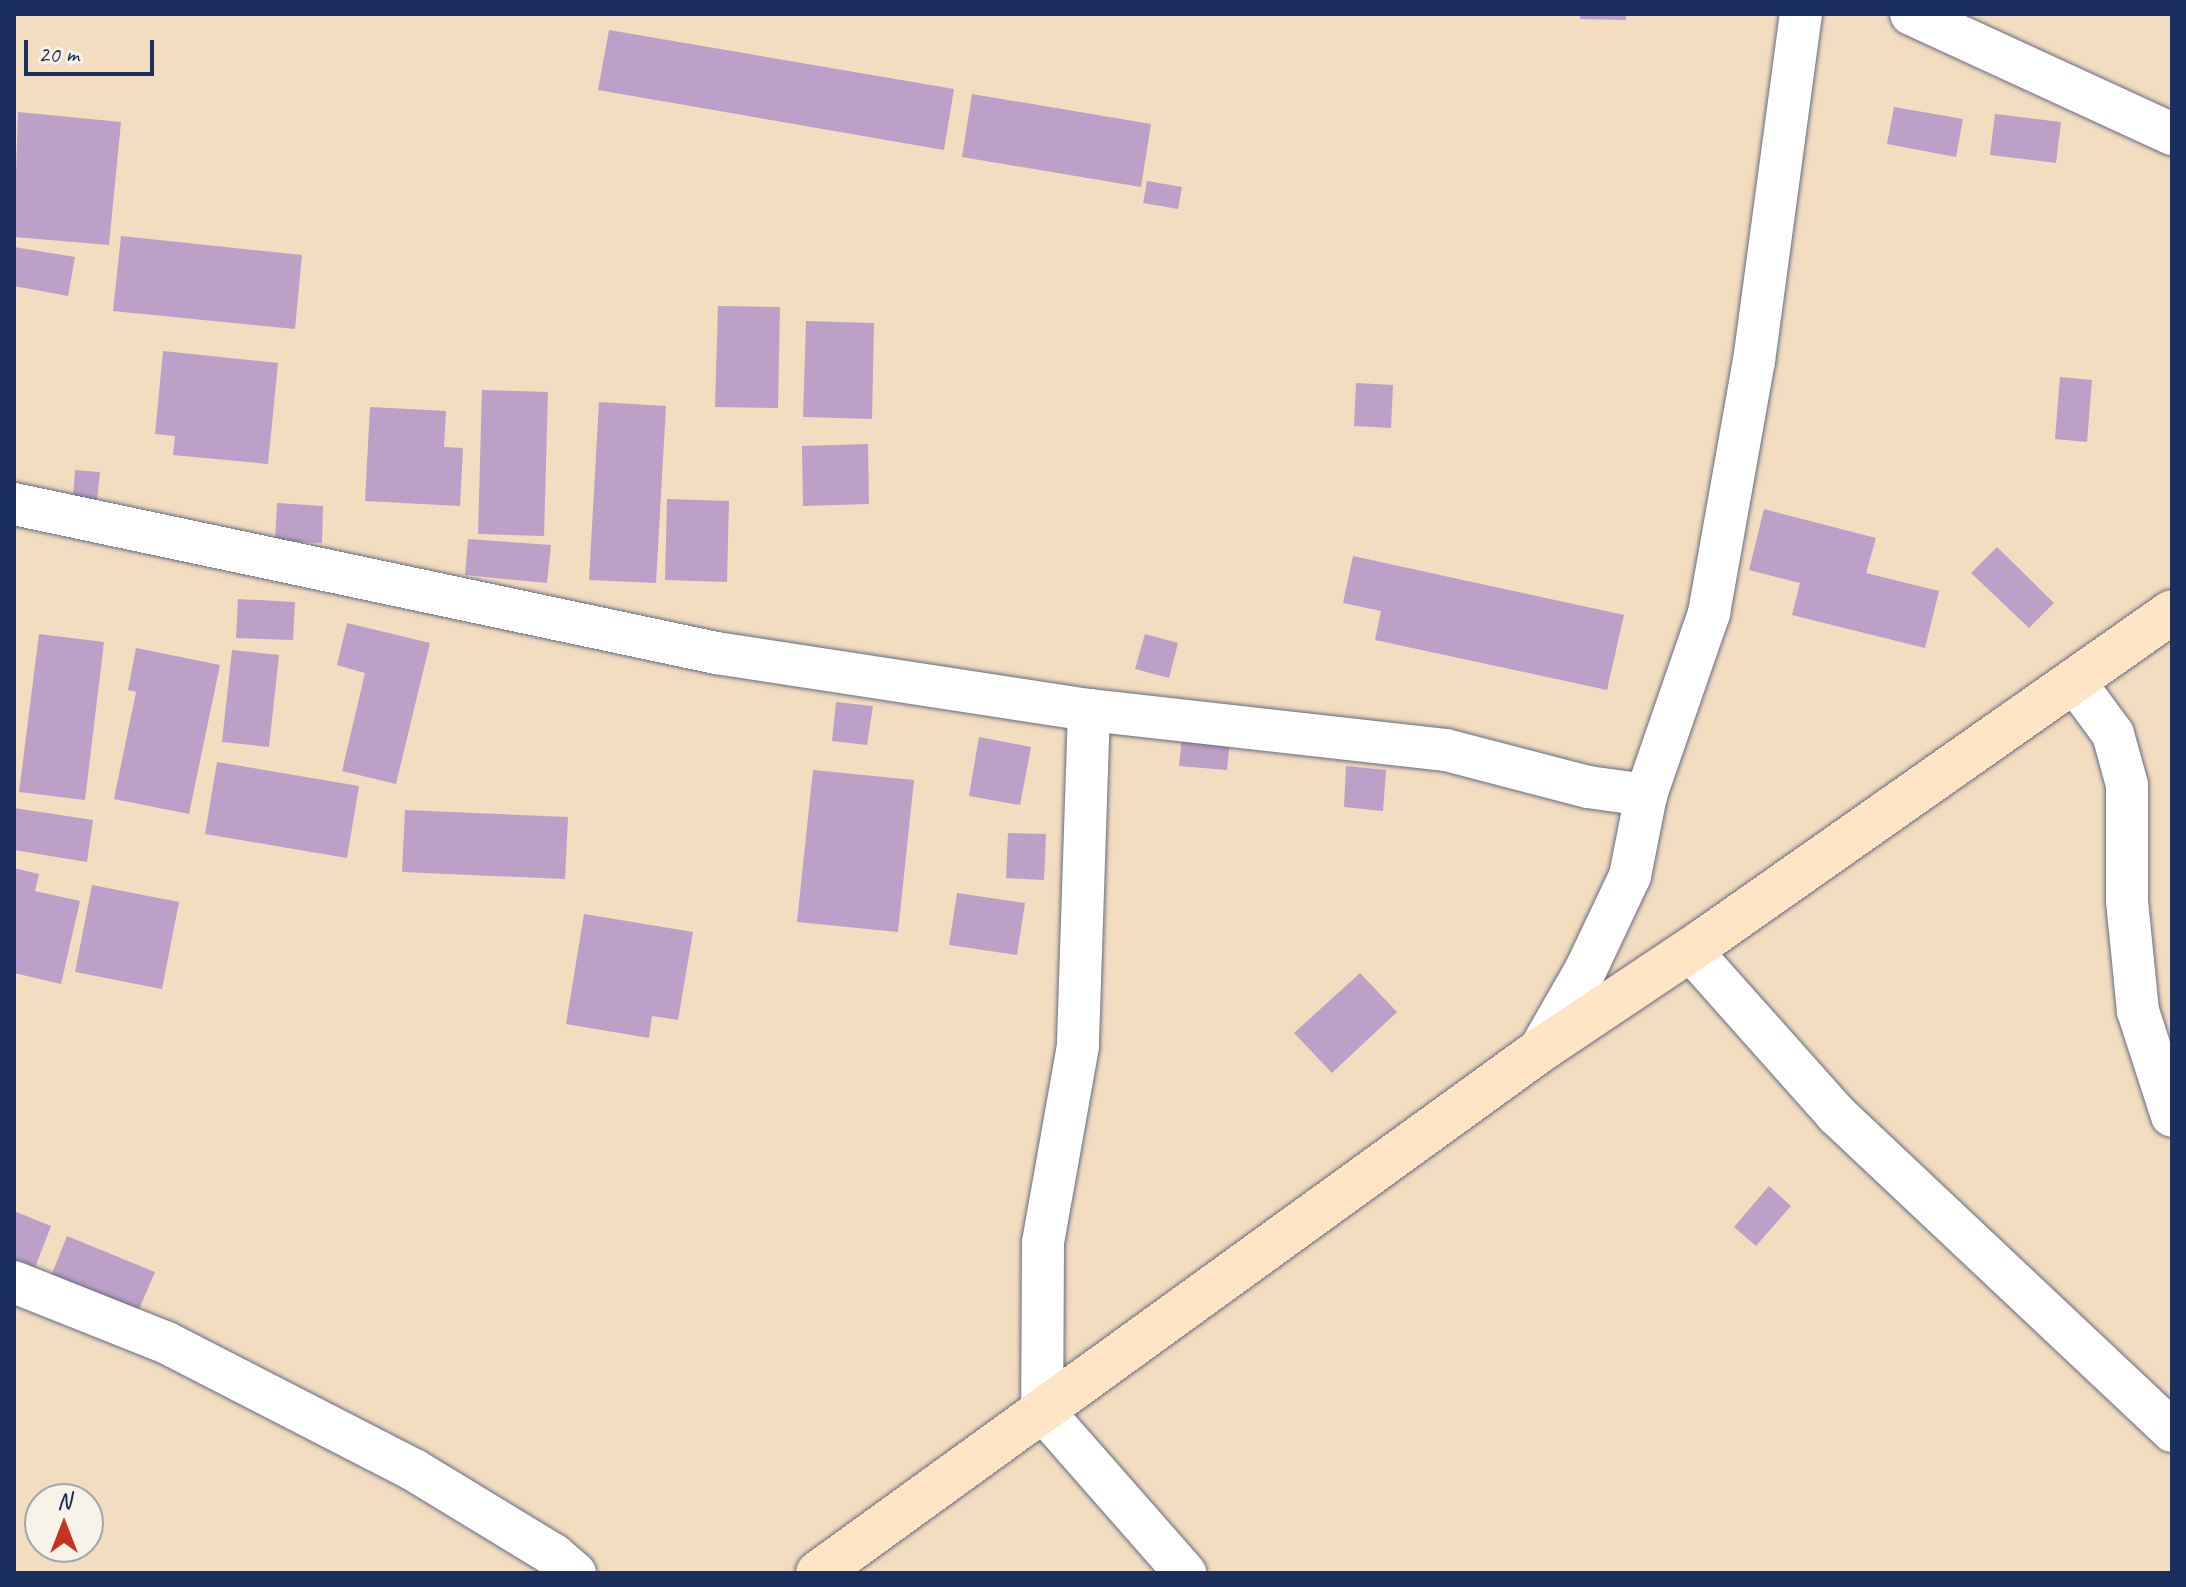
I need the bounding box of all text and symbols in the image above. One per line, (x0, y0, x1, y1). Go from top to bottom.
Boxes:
scale bar (28, 24, 158, 74)
text: 20 m (38, 39, 79, 69)
north arrow (24, 1483, 104, 1563)
text: N (57, 1487, 71, 1515)

